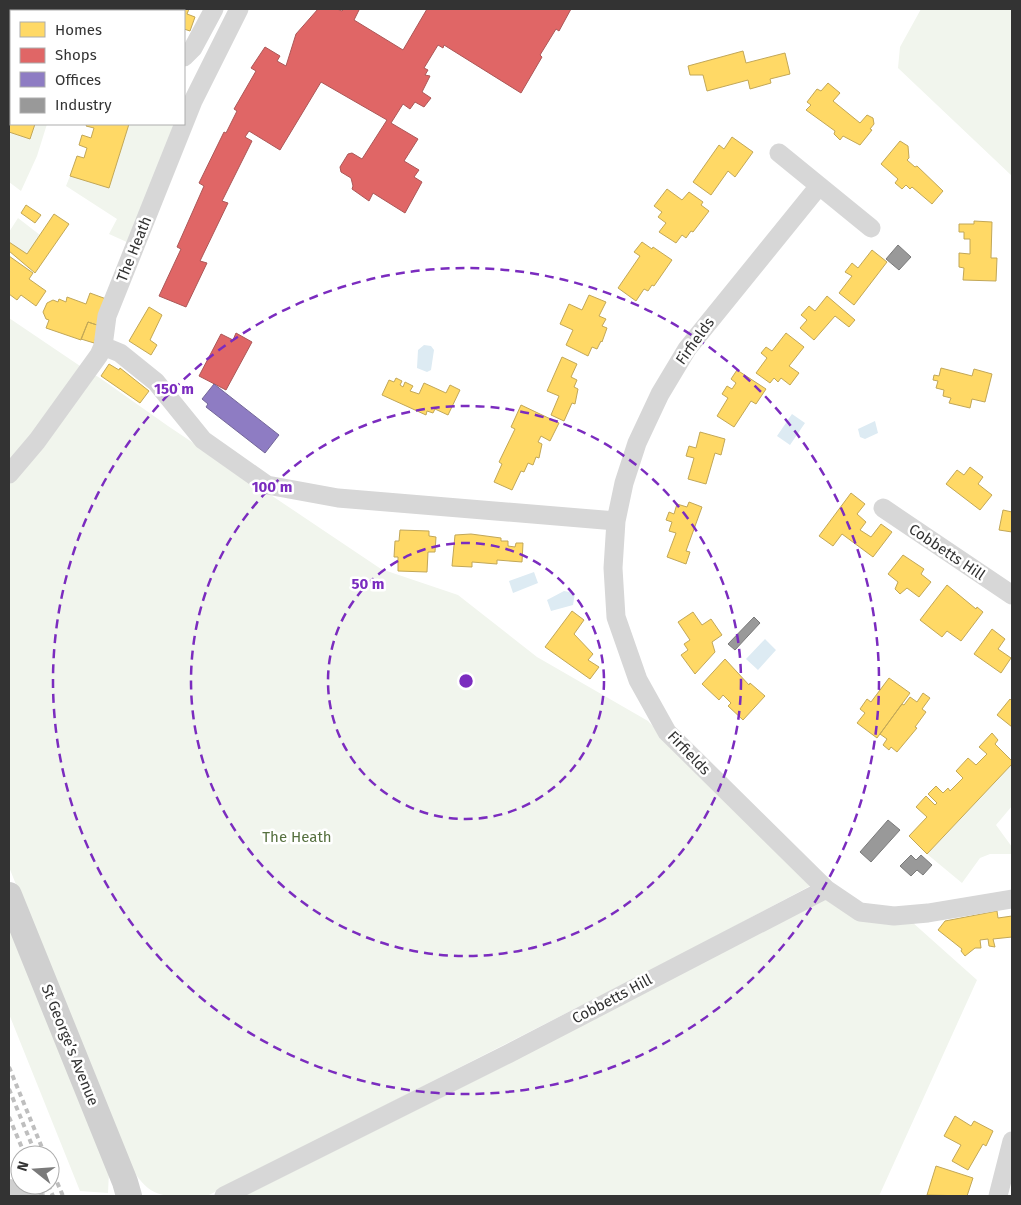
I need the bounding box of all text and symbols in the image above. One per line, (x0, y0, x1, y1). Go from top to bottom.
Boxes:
legend (10, 10, 185, 125)
text: Homes (55, 21, 102, 39)
text: Shops (55, 46, 97, 64)
text: Offices (55, 71, 101, 89)
text: Industry (55, 96, 112, 114)
street label: The Heath (113, 214, 155, 284)
street label: Firfields (672, 314, 718, 368)
text: 150 m (154, 380, 194, 398)
text: 100 m (252, 478, 292, 496)
street label: Cobbetts Hill (906, 520, 989, 584)
text: 50 m (351, 575, 385, 593)
centre of rings (457, 672, 475, 690)
street label: Firfields (664, 727, 714, 779)
park label: The Heath (262, 828, 332, 846)
street label: Cobbetts Hill (569, 970, 656, 1028)
street label: St George’s Avenue (37, 982, 103, 1108)
north arrow (10, 1145, 60, 1195)
text: N (14, 1159, 33, 1173)

